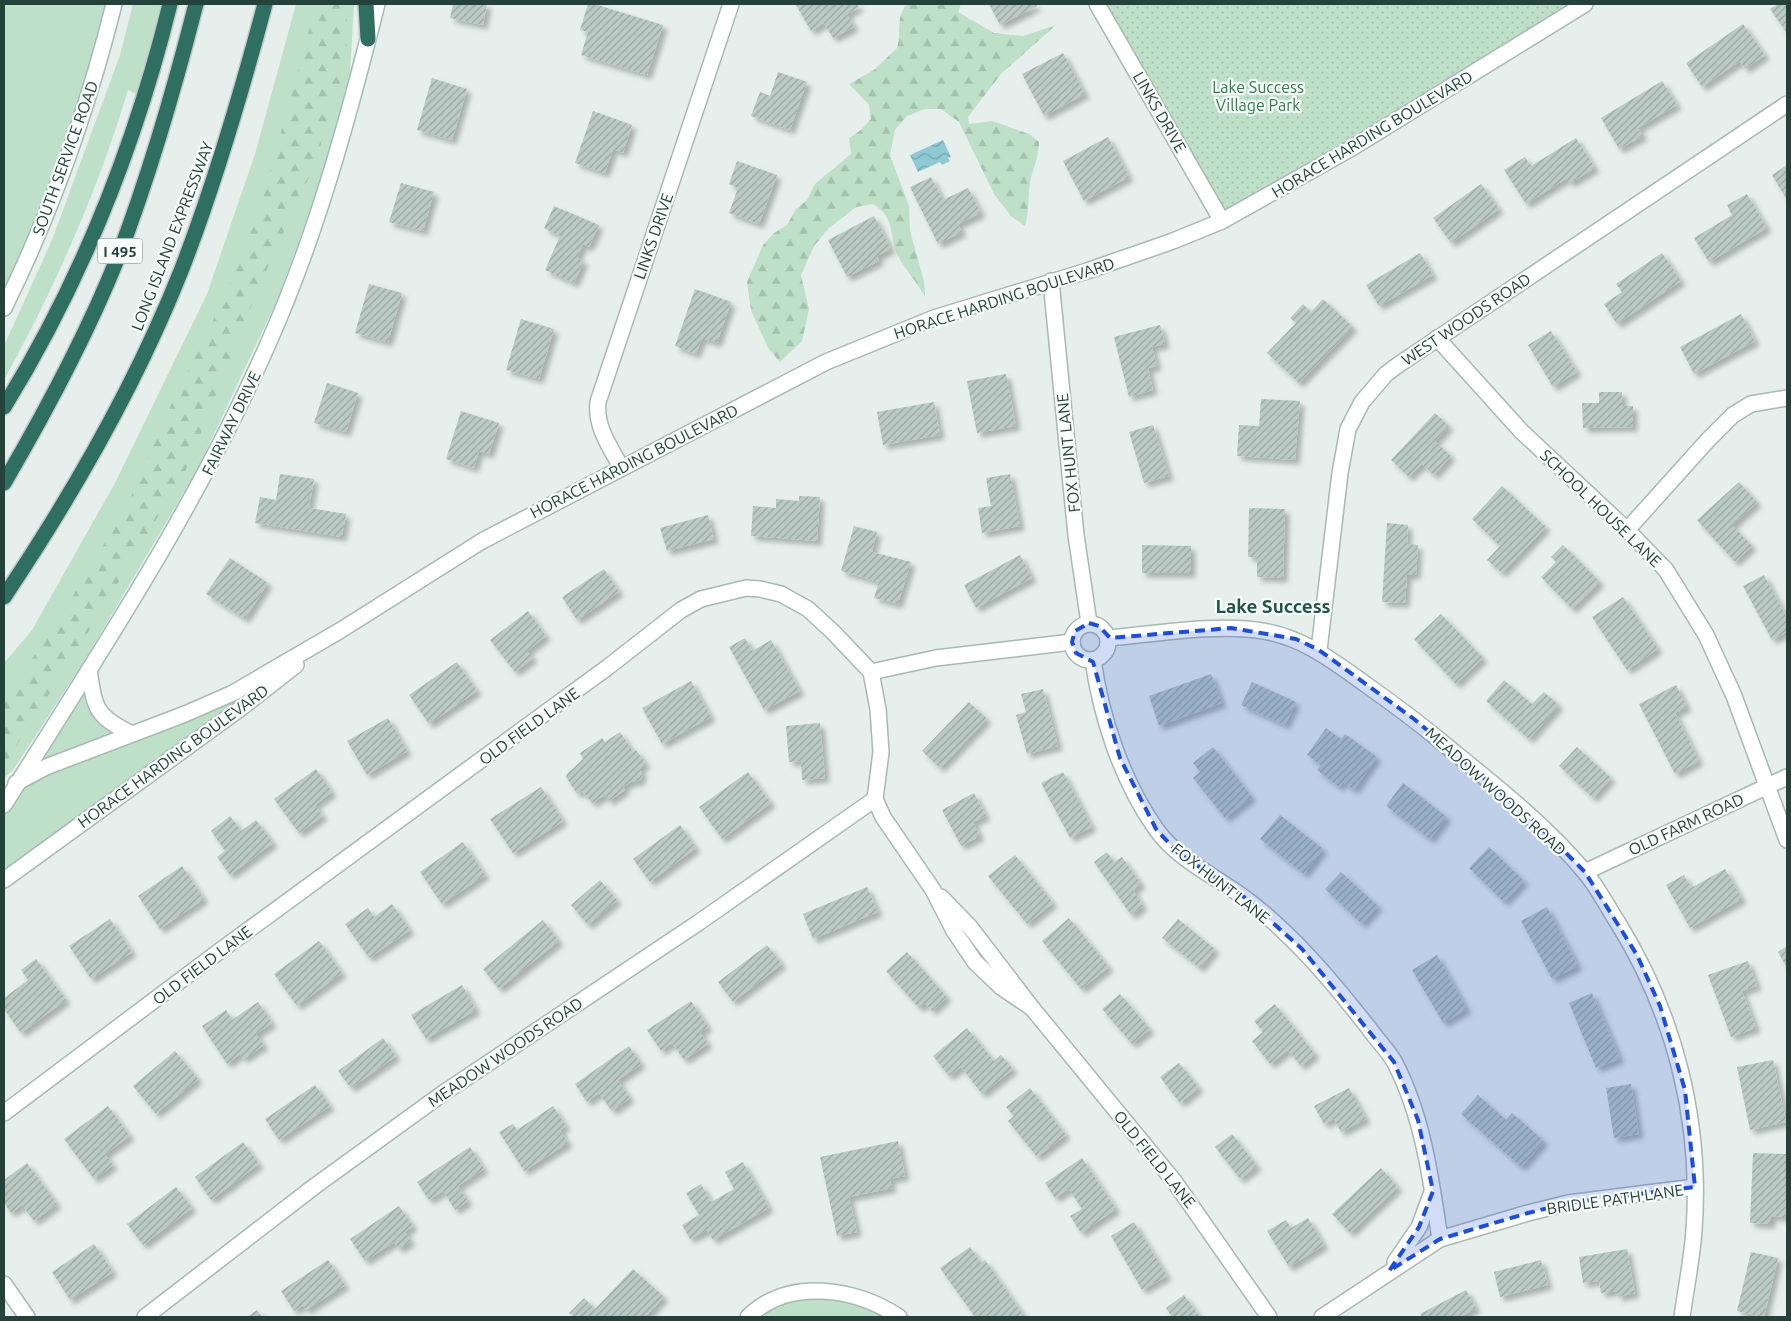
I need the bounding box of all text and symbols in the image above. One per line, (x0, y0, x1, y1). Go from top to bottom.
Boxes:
street label: HORACE HARDING BOULEVARD (1268, 67, 1476, 201)
street label: LINKS DRIVE (1130, 69, 1190, 155)
street label: SOUTH SERVICE ROAD (29, 78, 101, 238)
park label: Lake Success Village Park (1212, 78, 1304, 114)
street label: LONG ISLAND EXPRESSWAY (128, 138, 217, 333)
street label: LINKS DRIVE (630, 191, 676, 281)
road number: I 495 (98, 238, 142, 264)
street label: HORACE HARDING BOULEVARD (891, 254, 1117, 342)
street label: WEST WOODS ROAD (1398, 269, 1534, 369)
street label: FAIRWAY DRIVE (198, 368, 264, 478)
street label: FOX HUNT LANE (1053, 393, 1083, 513)
street label: HORACE HARDING BOULEVARD (527, 401, 741, 521)
street label: SCHOOL HOUSE LANE (1537, 446, 1665, 570)
district label: Lake Success (1215, 595, 1331, 617)
street label: HORACE HARDING BOULEVARD (74, 681, 272, 831)
street label: OLD FIELD LANE (475, 684, 583, 768)
street label: MEADOW WOODS ROAD (1422, 723, 1570, 859)
street label: OLD FARM ROAD (1625, 789, 1747, 859)
street label: FOX HUNT LANE (1168, 839, 1274, 927)
street label: OLD FIELD LANE (149, 922, 255, 1008)
street label: MEADOW WOODS ROAD (424, 994, 586, 1110)
street label: OLD FIELD LANE (1110, 1107, 1200, 1211)
street label: BRIDLE PATH LANE (1545, 1180, 1685, 1218)

